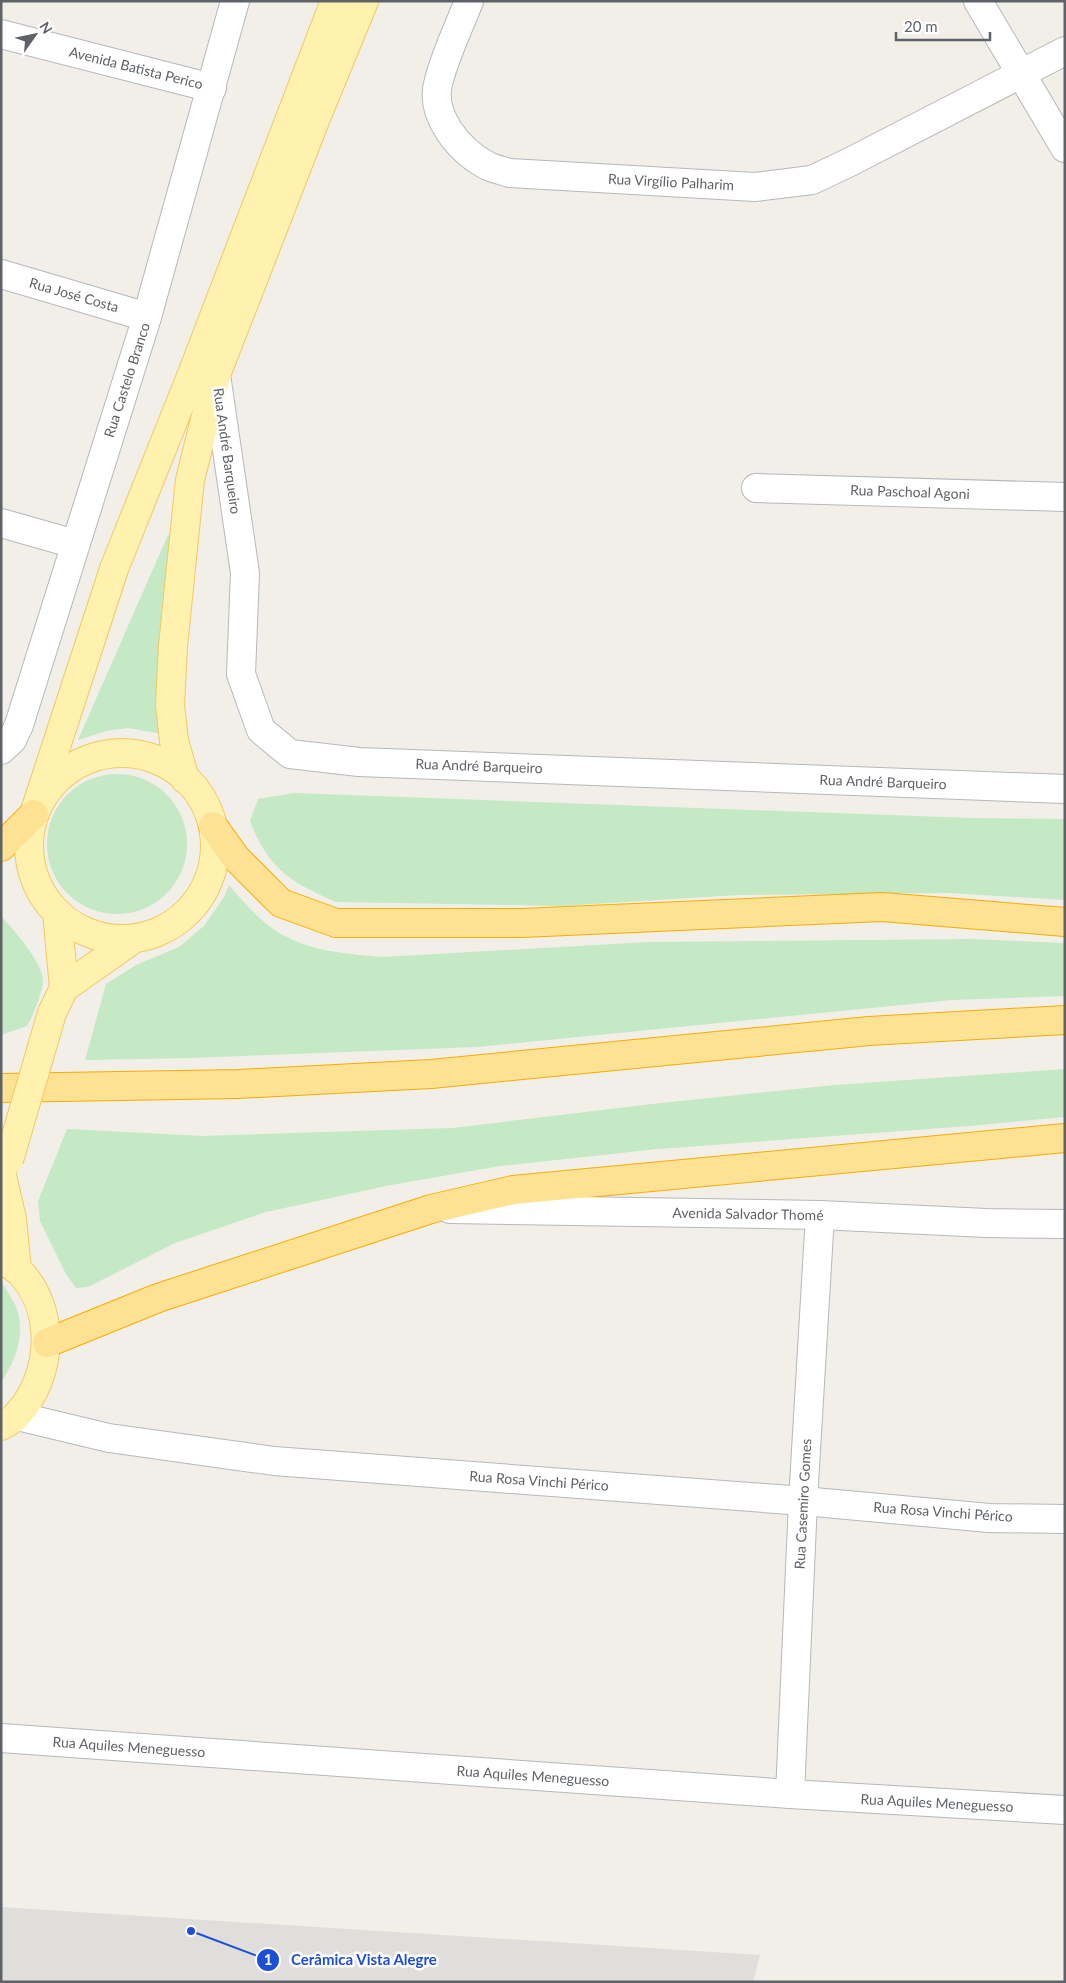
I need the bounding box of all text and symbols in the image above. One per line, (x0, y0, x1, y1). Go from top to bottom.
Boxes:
north arrow (10, 10, 60, 60)
scale bar (896, 10, 990, 42)
text: 20 m (904, 17, 938, 35)
text: N (36, 18, 56, 37)
street label: Avenida Batista Perico (67, 43, 205, 92)
street label: Rua Virgílio Palharim (607, 170, 735, 193)
street label: Rua José Costa (27, 274, 121, 315)
street label: Rua Castelo Branco (100, 320, 153, 439)
street label: Rua André Barqueiro (210, 387, 245, 515)
street label: Rua Paschoal Agoni (850, 481, 970, 502)
street label: Rua André Barqueiro (415, 755, 543, 776)
street label: Rua André Barqueiro (819, 771, 947, 792)
street label: Avenida Salvador Thomé (672, 1204, 824, 1223)
street label: Rua Casemiro Gomes (791, 1438, 814, 1570)
street label: Rua Rosa Vinchi Périco (469, 1467, 609, 1494)
street label: Rua Rosa Vinchi Périco (873, 1498, 1013, 1525)
street label: Rua Aquiles Meneguesso (52, 1733, 206, 1760)
street label: Rua Aquiles Meneguesso (456, 1762, 610, 1789)
street label: Rua Aquiles Meneguesso (860, 1790, 1014, 1815)
callout: Cerâmica Vista Alegre (255, 1945, 447, 1975)
text: 1 (264, 1950, 272, 1968)
text: Cerâmica Vista Alegre (291, 1950, 437, 1968)

